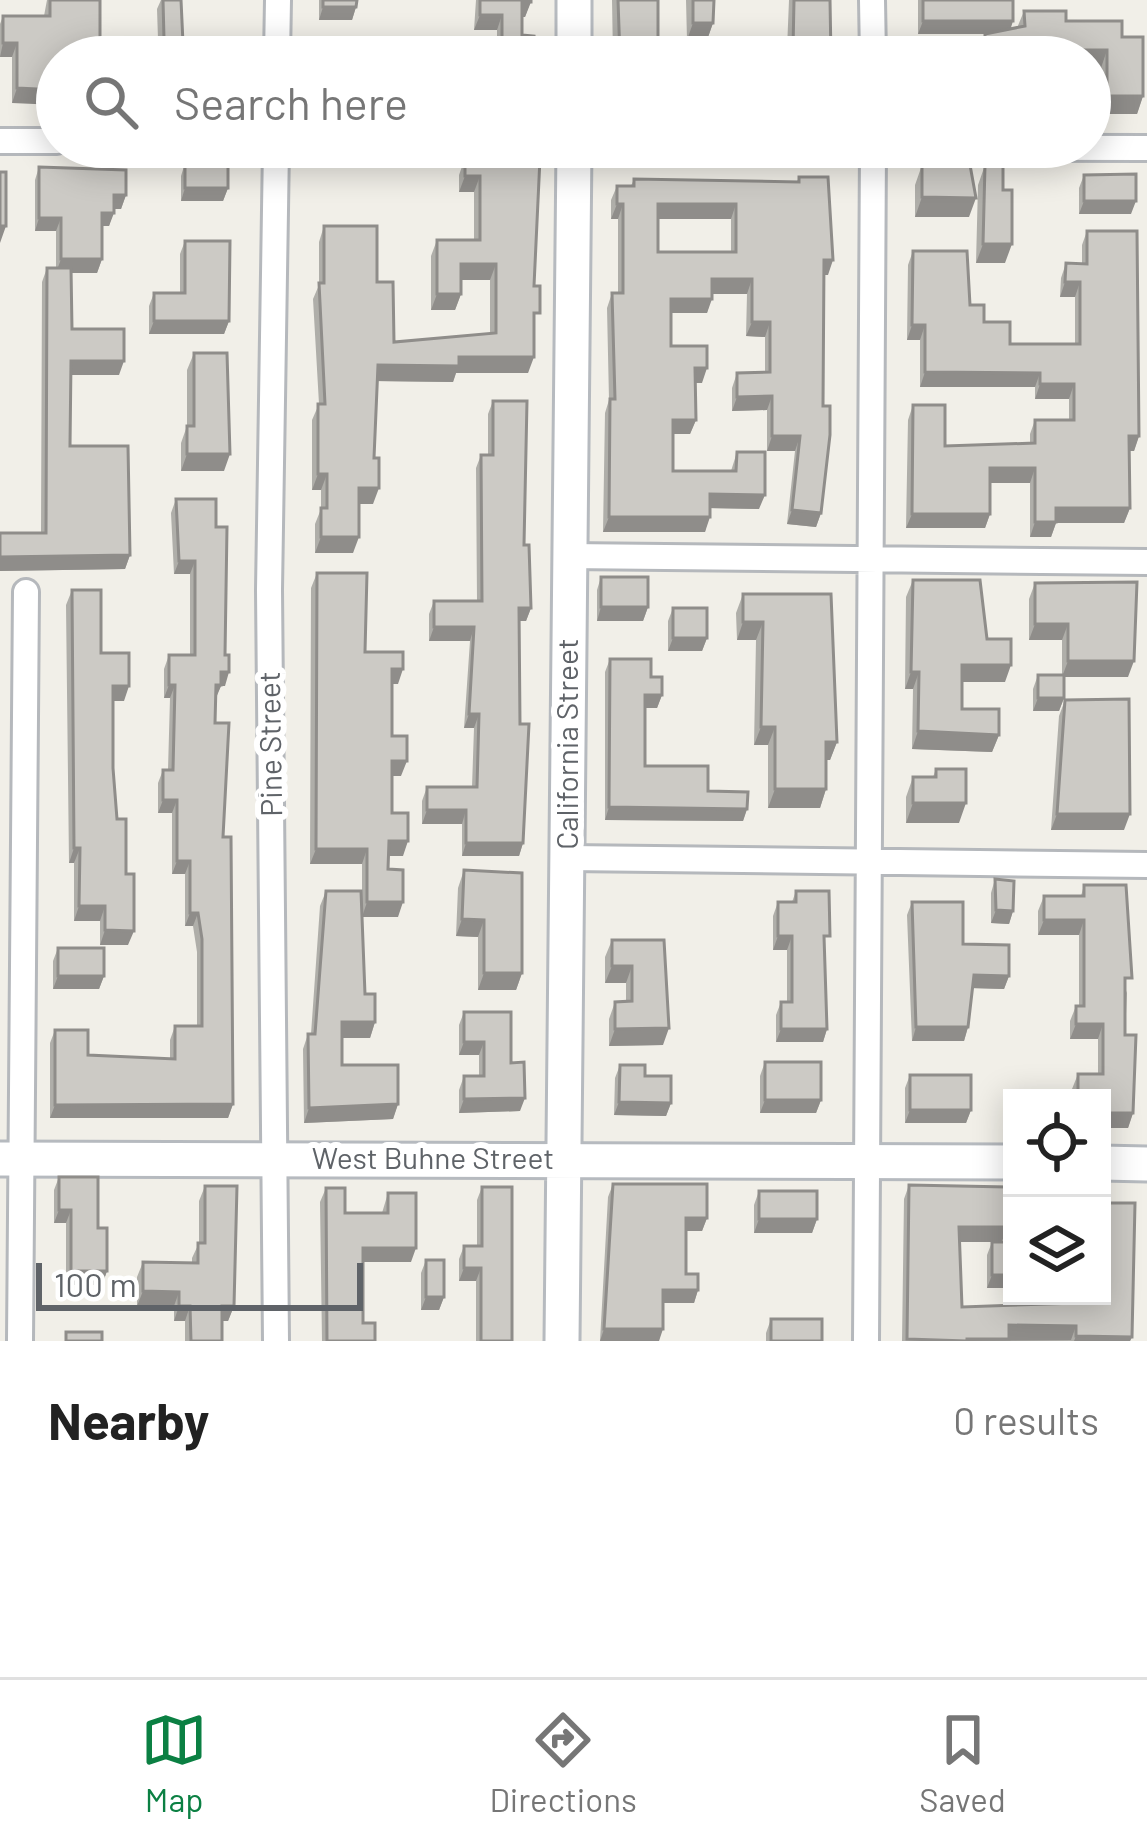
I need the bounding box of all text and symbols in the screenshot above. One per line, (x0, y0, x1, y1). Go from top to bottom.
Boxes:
search box (36, 36, 1111, 168)
icon: search (78, 69, 144, 135)
text: Search here (174, 75, 408, 129)
street label: California Street (548, 638, 584, 850)
street label: Pine Street (250, 671, 288, 817)
map controls (1003, 1089, 1111, 1305)
button: locate (1003, 1089, 1111, 1197)
street label: West Buhne Street (312, 1139, 554, 1175)
button: layers (1003, 1197, 1111, 1305)
scale bar (36, 1257, 363, 1310)
text: 100 m (54, 1264, 137, 1304)
text: Nearby (48, 1389, 209, 1450)
text: 0 results (953, 1396, 1099, 1443)
tab: Map (141, 1707, 207, 1819)
tab: Directions (489, 1707, 637, 1819)
tab: Saved (919, 1707, 1006, 1819)

